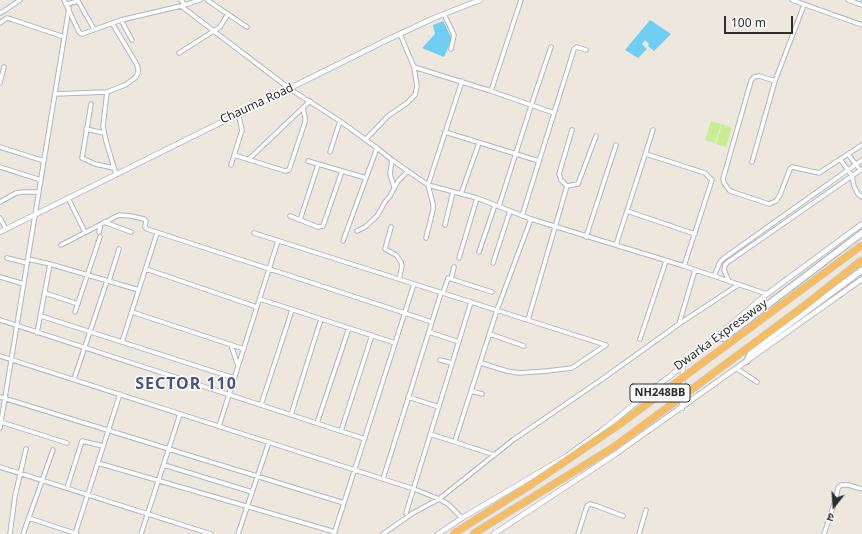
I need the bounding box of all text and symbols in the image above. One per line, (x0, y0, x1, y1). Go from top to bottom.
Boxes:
scale bar (726, 8, 795, 34)
text: 100 m (731, 14, 766, 31)
street label: Chauma Road (218, 81, 296, 127)
street label: Dwarka Expressway (672, 296, 770, 374)
district label: SECTOR 110 (135, 374, 237, 394)
road number: NH248BB (630, 384, 690, 402)
north arrow (814, 486, 854, 526)
text: उ (825, 510, 836, 526)

